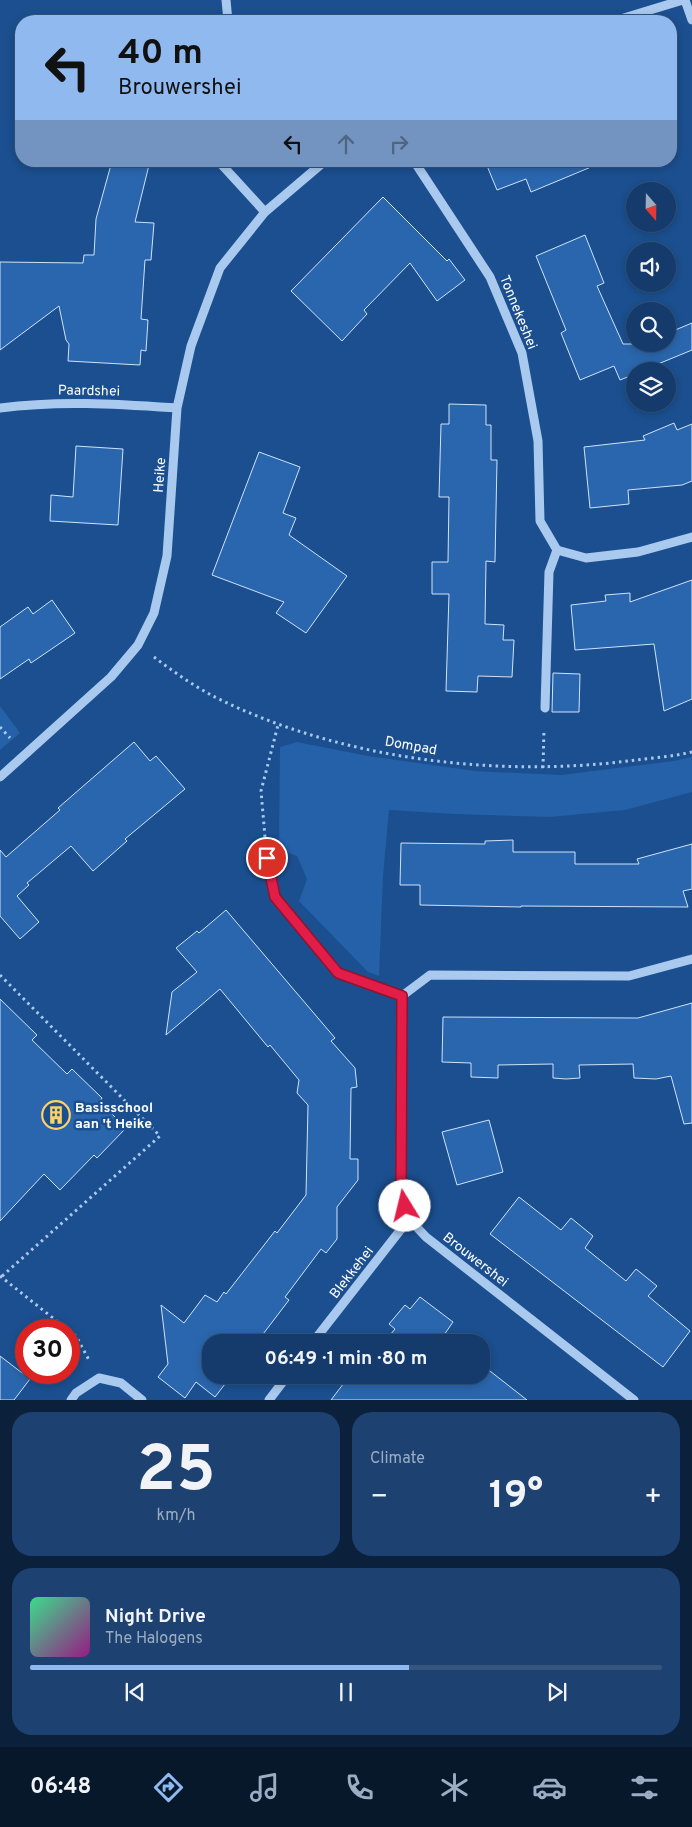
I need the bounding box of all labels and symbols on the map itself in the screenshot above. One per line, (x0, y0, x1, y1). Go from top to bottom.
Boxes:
north arrow (626, 182, 676, 232)
street label: Tonnekeshei (495, 273, 540, 352)
street label: Paardshei (58, 382, 120, 401)
street label: Heike (151, 457, 170, 493)
street label: Dompad (383, 734, 438, 759)
pin (246, 837, 288, 879)
building icon: Basisschool aan 't Heike (41, 1100, 71, 1130)
place label: Basisschool aan 't Heike (75, 1100, 153, 1133)
position arrow (378, 1179, 430, 1231)
street label: Brouwershei (439, 1229, 511, 1291)
street label: Blekkehei (327, 1243, 378, 1302)
speed limit sign: 30 (15, 1319, 80, 1384)

